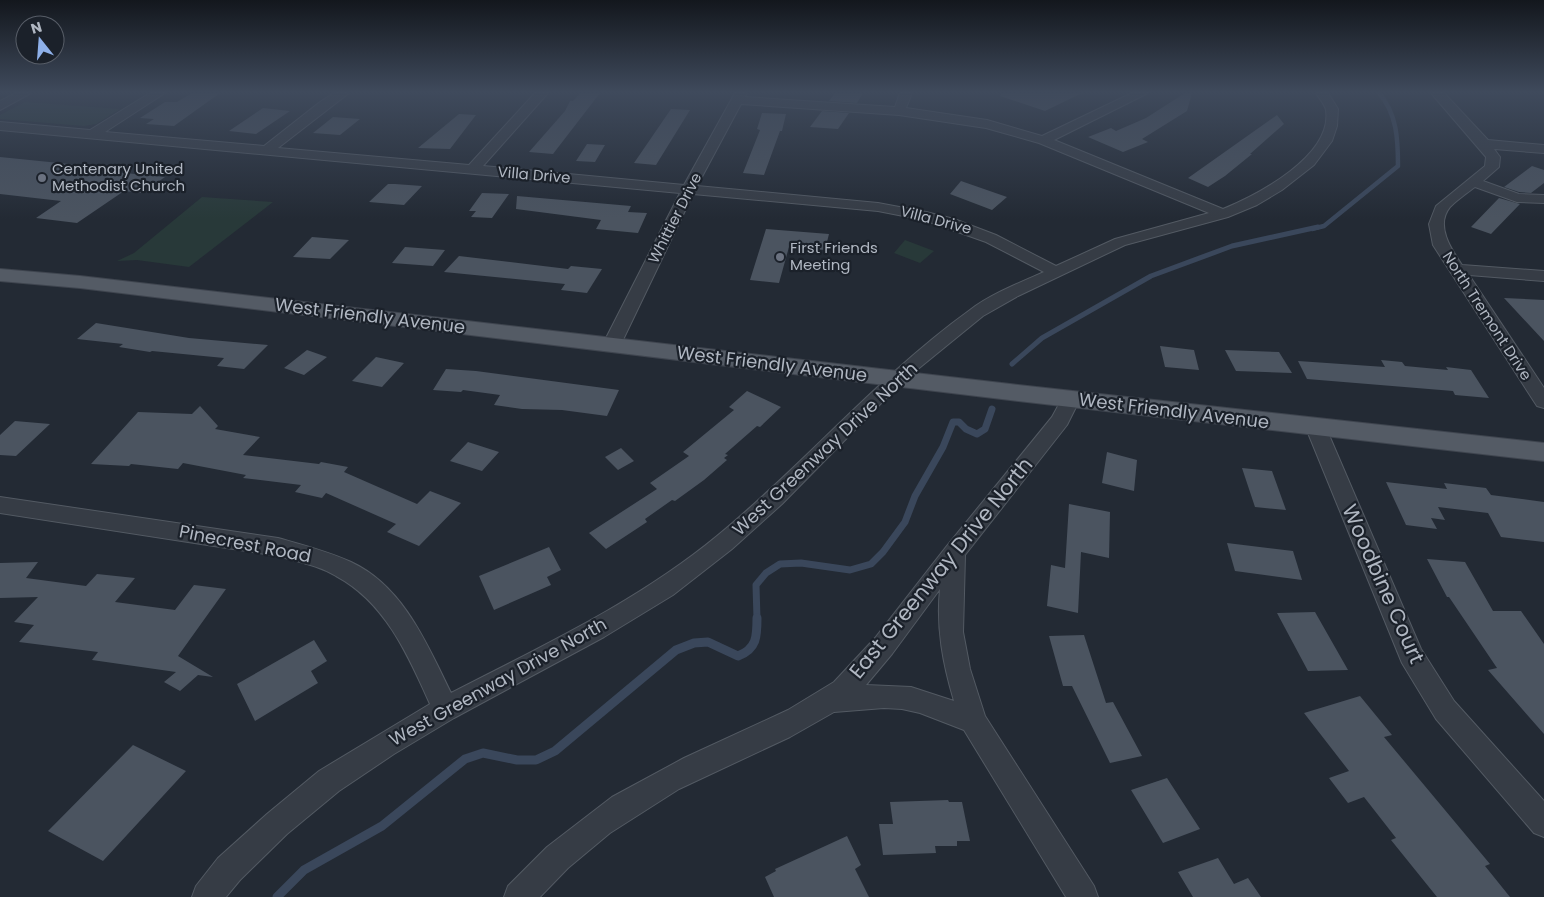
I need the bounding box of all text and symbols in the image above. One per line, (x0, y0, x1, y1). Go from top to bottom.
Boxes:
north arrow (15, 15, 65, 65)
text: N (28, 16, 44, 39)
place label: Centenary United Methodist Church (52, 158, 185, 196)
street label: Villa Drive (497, 161, 571, 188)
street label: Whittier Drive (643, 169, 706, 267)
marker: Centenary United Methodist Church (36, 172, 48, 184)
street label: Villa Drive (898, 200, 974, 239)
place label: First Friends Meeting (790, 237, 878, 275)
street label: North Tremont Drive (1438, 247, 1537, 384)
marker: First Friends Meeting (774, 251, 786, 263)
street label: West Friendly Avenue (273, 291, 467, 340)
street label: West Friendly Avenue (675, 339, 869, 388)
street label: West Greenway Drive North (727, 356, 923, 541)
street label: West Friendly Avenue (1077, 386, 1271, 435)
street label: East Greenway Drive North (842, 451, 1039, 684)
street label: Woodbine Court (1335, 500, 1432, 668)
street label: Pinecrest Road (177, 518, 313, 569)
street label: West Greenway Drive North (385, 611, 611, 752)

